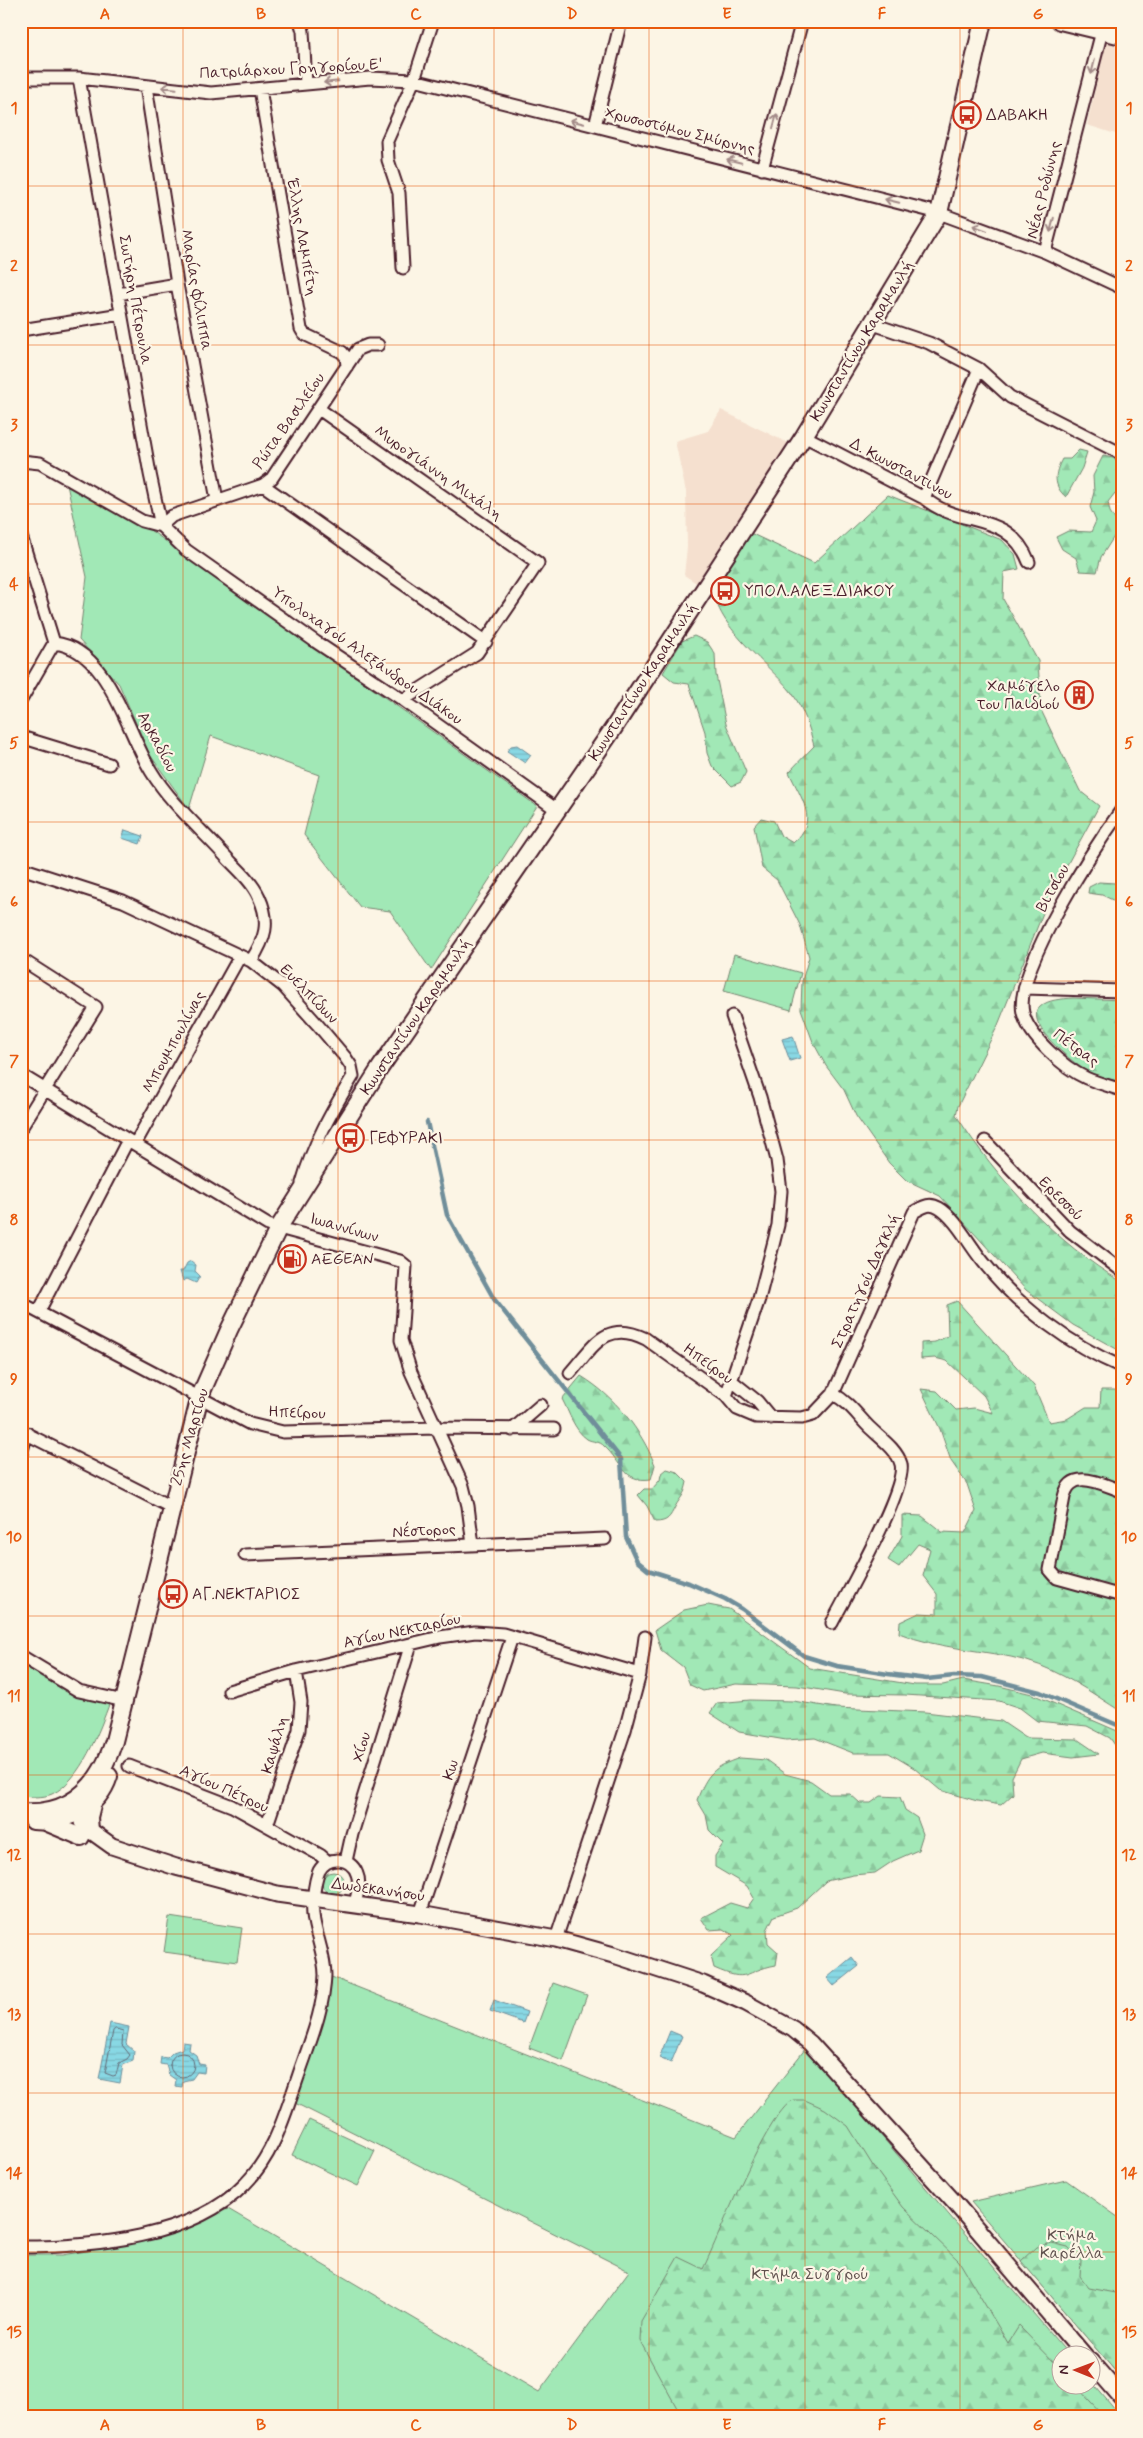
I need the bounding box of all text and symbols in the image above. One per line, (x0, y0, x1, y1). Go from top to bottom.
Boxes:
text: A (100, 4, 110, 25)
text: B (256, 4, 266, 25)
text: C (410, 4, 422, 25)
text: D (566, 4, 578, 25)
text: E (722, 4, 732, 25)
text: F (878, 4, 887, 25)
text: G (1033, 4, 1044, 25)
street label: Πατριάρχου Γρηγορίου Ε' (199, 54, 383, 84)
one-way arrow (1087, 59, 1097, 75)
one-way arrow (323, 77, 339, 87)
one-way arrow (161, 83, 177, 93)
text: 1 (10, 98, 18, 119)
text: 1 (1125, 98, 1133, 119)
bus stop icon: ΔΑΒΑΚΗ (952, 100, 982, 130)
street label: Χρυσοστόμου Σμύρνης (603, 102, 757, 160)
place label: ΔΑΒΑΚΗ (986, 105, 1048, 126)
one-way arrow (771, 114, 780, 130)
one-way arrow (569, 116, 585, 126)
street label: Νέας Ροδώνης (1021, 139, 1066, 241)
one-way arrow (727, 156, 743, 166)
street label: Έλλης Λαμπέτη (281, 177, 324, 297)
one-way arrow (884, 196, 900, 206)
one-way arrow (1047, 216, 1056, 232)
one-way arrow (973, 223, 988, 232)
street label: Μαρίας Φίλιππα (175, 228, 217, 352)
street label: Σωτήρη Πέτρουλα (113, 233, 158, 367)
text: 2 (10, 256, 18, 277)
street label: Κωνσταντίνου Καραμανλή (805, 256, 919, 426)
text: 2 (1125, 256, 1133, 277)
street label: Ρώτα Βασιλείου (248, 369, 330, 473)
text: 3 (10, 415, 18, 436)
text: 3 (1125, 415, 1133, 436)
street label: Μυρογιάννη Μιχάλη (370, 421, 506, 525)
street label: Δ. Κωνσταντινου (846, 433, 956, 505)
text: 4 (9, 574, 19, 595)
text: 4 (1124, 574, 1134, 595)
bus stop icon: ΥΠΟΛ.ΑΛΕΞ.ΔΙΑΚΟΥ (710, 576, 740, 606)
place label: ΥΠΟΛ.ΑΛΕΞ.ΔΙΑΚΟΥ (744, 581, 895, 602)
street label: Υπολοχαγού Αλεξάνδρου Διάκου (268, 582, 466, 730)
street label: Κωνσταντίνου Καραμανλή (584, 599, 702, 765)
place label: Χαμόγελο του Παιδιού (976, 676, 1060, 715)
building icon: Χαμόγελο του Παιδιού (1064, 680, 1094, 710)
street label: Αρκαδίου (132, 708, 182, 776)
text: 5 (9, 733, 19, 754)
text: 5 (1124, 733, 1134, 754)
street label: Βιτσίου (1031, 860, 1075, 916)
text: 6 (10, 892, 18, 913)
text: 6 (1125, 892, 1133, 913)
street label: Κωνσταντίνου Καραμανλή (356, 935, 476, 1099)
street label: Ευελπίδων (275, 960, 343, 1028)
street label: Μπουμπουλίνας (137, 987, 211, 1097)
street label: Πέτρας (1049, 1023, 1104, 1072)
text: 7 (9, 1051, 19, 1072)
text: 7 (1124, 1051, 1134, 1072)
bus stop icon: ΓΕΦΥΡΑΚΙ (335, 1123, 365, 1153)
place label: ΓΕΦΥΡΑΚΙ (369, 1128, 443, 1149)
street label: Ερεσσού (1034, 1172, 1088, 1226)
street label: Ιωαννίνων (307, 1208, 381, 1248)
text: 8 (9, 1210, 19, 1231)
street label: Στρατηγού Δαγκλή (827, 1210, 905, 1352)
text: 8 (1124, 1210, 1134, 1231)
fuel station icon: AEGEAN (277, 1244, 307, 1274)
place label: AEGEAN (311, 1249, 374, 1270)
street label: Ηπείρου (679, 1339, 737, 1389)
text: 9 (10, 1369, 18, 1390)
text: 9 (1125, 1369, 1133, 1390)
street label: 25ης Μαρτίου (166, 1386, 214, 1488)
street label: Ηπείρου (268, 1402, 326, 1424)
street label: Νέστορος (392, 1518, 456, 1543)
text: 10 (6, 1527, 22, 1548)
text: 10 (1121, 1527, 1137, 1548)
bus stop icon: ΑΓ.ΝΕΚΤΑΡΙΟΣ (158, 1579, 188, 1609)
place label: ΑΓ.ΝΕΚΤΑΡΙΟΣ (192, 1584, 301, 1605)
street label: Αγίου Νεκταρίου (341, 1608, 463, 1654)
text: 11 (7, 1686, 21, 1707)
text: 11 (1122, 1686, 1136, 1707)
street label: Καψάλη (257, 1714, 293, 1776)
street label: Χίου (348, 1729, 376, 1765)
street label: Κω (438, 1757, 464, 1783)
street label: Αγίου Πέτρου (176, 1759, 272, 1818)
text: 12 (6, 1845, 22, 1866)
text: 12 (1121, 1845, 1137, 1866)
street label: Δωδεκανήσου (330, 1873, 426, 1907)
text: 13 (7, 2004, 21, 2025)
text: 13 (1122, 2004, 1136, 2025)
text: 14 (6, 2163, 23, 2184)
text: 14 (1121, 2163, 1138, 2184)
park label: Κτήμα Καρέλλα (1040, 2225, 1104, 2264)
park label: Κτήμα Συγγρού (751, 2264, 869, 2285)
text: 15 (6, 2322, 22, 2343)
text: 15 (1121, 2322, 1137, 2343)
north arrow (1050, 2346, 1100, 2396)
text: N (1055, 2365, 1073, 2375)
text: A (100, 2415, 110, 2436)
text: B (256, 2415, 266, 2436)
text: C (410, 2415, 422, 2436)
text: D (566, 2415, 578, 2436)
text: E (722, 2415, 732, 2436)
text: F (878, 2415, 887, 2436)
text: G (1033, 2415, 1044, 2436)

